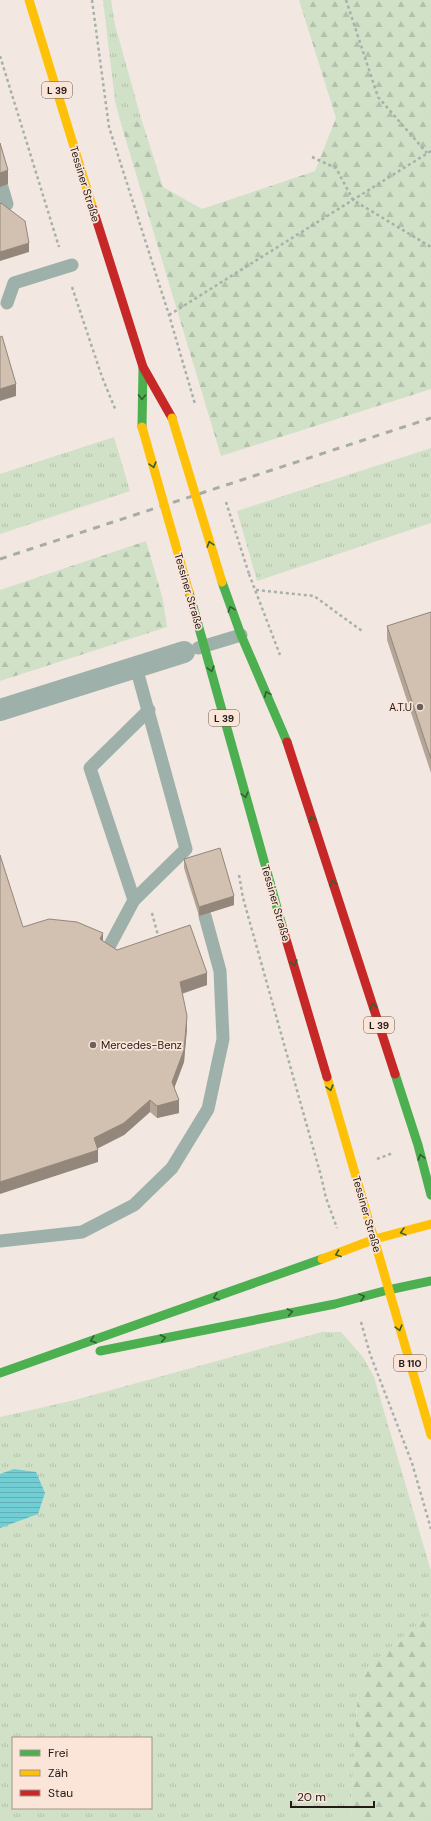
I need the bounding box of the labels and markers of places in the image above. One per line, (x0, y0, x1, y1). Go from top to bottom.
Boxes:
place label: A.T.U (389, 700, 412, 714)
marker: A.T.U (415, 702, 425, 712)
place label: Mercedes-Benz (101, 1038, 182, 1052)
marker: Mercedes-Benz (88, 1040, 98, 1050)

